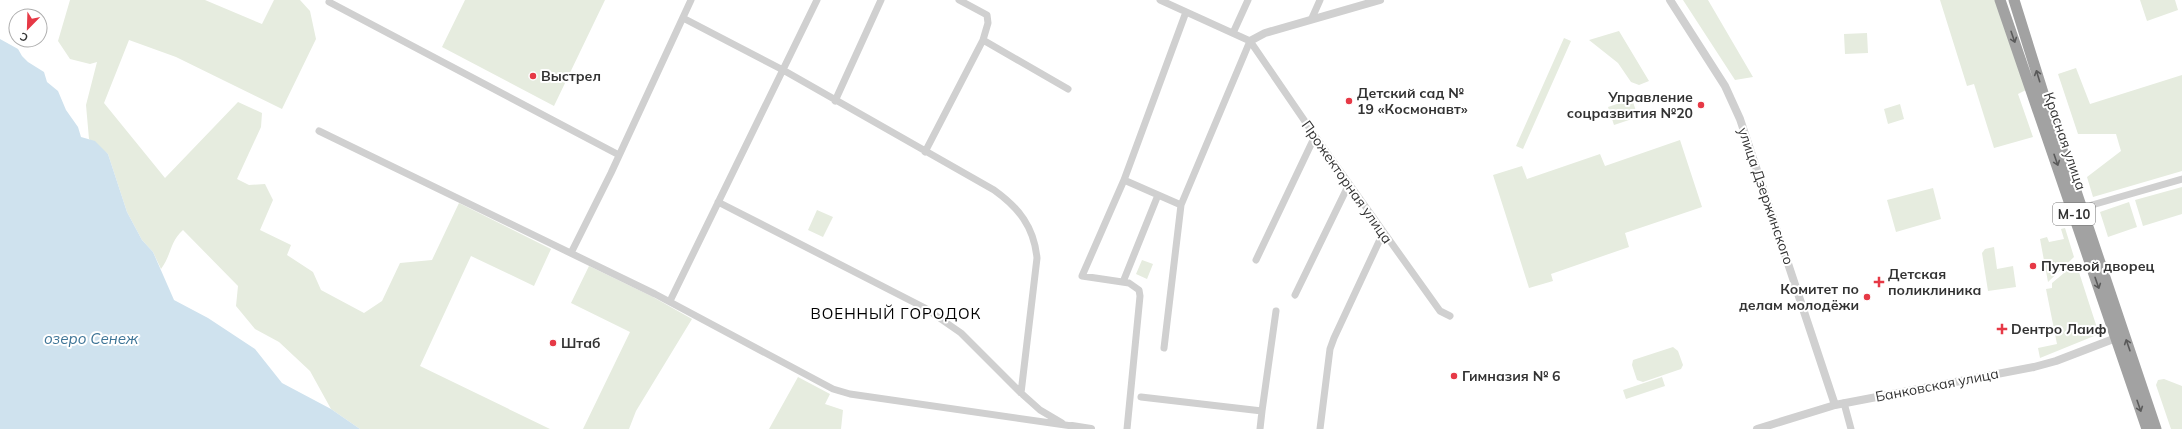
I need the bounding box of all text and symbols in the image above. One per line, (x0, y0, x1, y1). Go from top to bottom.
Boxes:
north arrow (8, 8, 48, 48)
text: С (17, 29, 30, 45)
one-way arrow (2010, 30, 2017, 43)
place label: Выстрел (541, 67, 601, 85)
one-way arrow (2034, 70, 2041, 83)
marker: Выстрел (528, 71, 538, 81)
place label: Детский сад № 19 «Космонавт» (1357, 84, 1468, 118)
place label: Управление соцразвития №20 (1567, 88, 1693, 122)
street label: Красная улица (2040, 90, 2090, 192)
marker: Детский сад № 19 «Космонавт» (1344, 96, 1354, 106)
marker: Управление соцразвития №20 (1696, 100, 1706, 110)
street label: Прожекторная улица (1298, 117, 1396, 247)
street label: улица Дзержинского (1734, 125, 1798, 267)
one-way arrow (2052, 153, 2060, 165)
road number: М-10 (2053, 203, 2095, 225)
place label: Путевой дворец (2041, 257, 2155, 275)
marker: Путевой дворец (2028, 261, 2038, 271)
place label: Детская поликлиника (1888, 265, 1981, 299)
marker: Детская поликлиника (1873, 276, 1885, 288)
one-way arrow (2094, 276, 2101, 289)
place label: Комитет по делам молодёжи (1739, 280, 1859, 314)
marker: Комитет по делам молодёжи (1862, 292, 1872, 302)
district label: ВОЕННЫЙ ГОРОДОК (811, 304, 981, 323)
place label: Dентро Лаиф (2011, 320, 2107, 338)
marker: Dентро Лаиф (1996, 323, 2008, 335)
water label: озеро Сенеж (44, 329, 139, 348)
place label: Штаб (561, 334, 601, 352)
marker: Штаб (548, 338, 558, 348)
one-way arrow (2124, 339, 2131, 352)
street label: Банковская улица (1874, 364, 2000, 406)
place label: Гимназия № 6 (1462, 367, 1561, 385)
marker: Гимназия № 6 (1449, 371, 1459, 381)
one-way arrow (2136, 399, 2143, 412)

